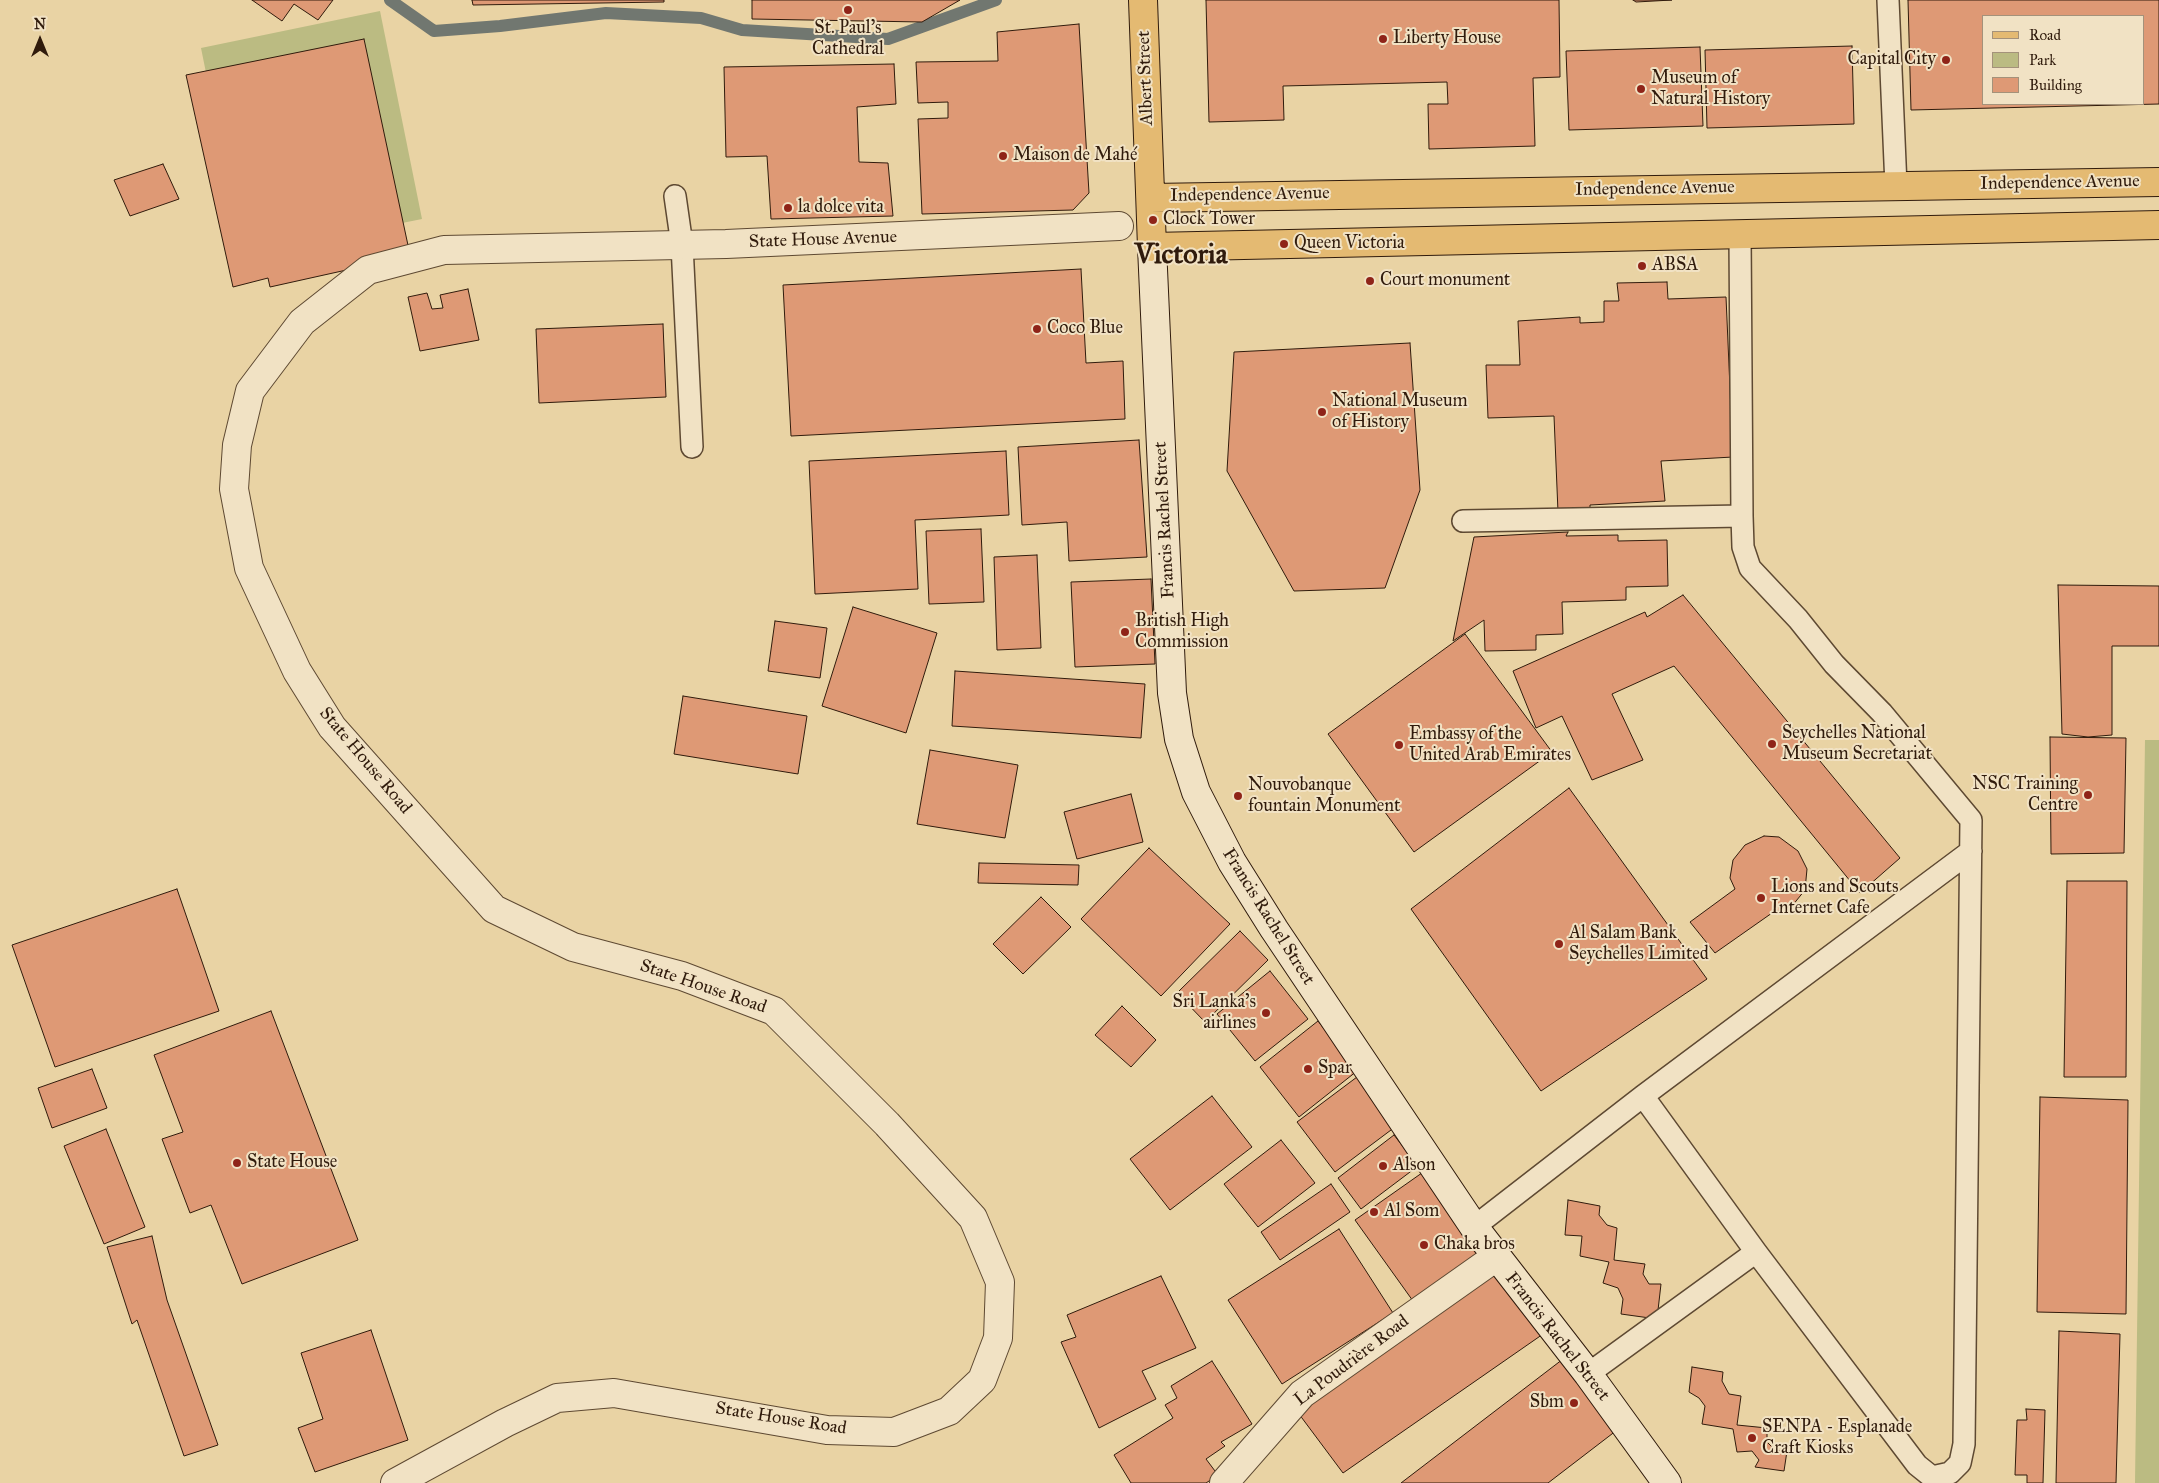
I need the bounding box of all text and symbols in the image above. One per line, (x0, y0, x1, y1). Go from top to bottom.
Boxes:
marker: St. Paul's Cathedral (842, 4, 854, 16)
north arrow (15, 15, 65, 65)
legend (1982, 15, 2144, 105)
text: N (34, 16, 46, 33)
place label: St. Paul's Cathedral (812, 18, 884, 60)
text: Road (2029, 26, 2061, 44)
place label: Liberty House (1393, 28, 1501, 50)
street label: Albert Street (1134, 30, 1158, 126)
marker: Liberty House (1377, 33, 1389, 45)
place label: Capital City (1848, 49, 1936, 71)
text: Park (2029, 51, 2056, 69)
marker: Capital City (1940, 54, 1952, 66)
place label: Museum of Natural History (1651, 68, 1770, 110)
text: Building (2029, 76, 2082, 94)
marker: Museum of Natural History (1635, 83, 1647, 95)
place label: Maison de Mahé (1013, 145, 1138, 167)
marker: Maison de Mahé (997, 150, 1009, 162)
street label: Independence Avenue (1980, 171, 2140, 195)
street label: Independence Avenue (1575, 177, 1735, 201)
street label: Independence Avenue (1170, 183, 1330, 207)
place label: la dolce vita (798, 197, 884, 219)
marker: la dolce vita (782, 202, 794, 214)
place label: Clock Tower (1163, 209, 1255, 231)
marker: Clock Tower (1147, 214, 1159, 226)
street label: State House Avenue (749, 227, 897, 253)
place label: Queen Victoria (1294, 233, 1405, 255)
marker: Queen Victoria (1278, 238, 1290, 250)
district label: Victoria (1134, 239, 1228, 273)
place label: ABSA (1652, 255, 1698, 277)
marker: ABSA (1636, 260, 1648, 272)
place label: Court monument (1380, 270, 1510, 292)
marker: Court monument (1364, 275, 1376, 287)
place label: Coco Blue (1047, 318, 1123, 340)
marker: Coco Blue (1031, 323, 1043, 335)
place label: National Museum of History (1332, 391, 1468, 434)
marker: National Museum of History (1316, 406, 1328, 418)
street label: Francis Rachel Street (1150, 441, 1180, 599)
place label: British High Commission (1135, 611, 1229, 654)
marker: British High Commission (1119, 626, 1131, 638)
street label: State House Road (314, 703, 416, 819)
place label: Seychelles National Museum Secretariat (1782, 723, 1932, 766)
place label: Embassy of the United Arab Emirates (1409, 724, 1571, 766)
marker: Seychelles National Museum Secretariat (1766, 738, 1778, 750)
marker: Embassy of the United Arab Emirates (1393, 739, 1405, 751)
place label: NSC Training Centre (1972, 774, 2078, 816)
place label: Nouvobanque fountain Monument (1248, 775, 1400, 818)
marker: NSC Training Centre (2082, 789, 2094, 801)
marker: Nouvobanque fountain Monument (1232, 790, 1244, 802)
street label: Francis Rachel Street (1217, 845, 1319, 989)
place label: Lions and Scouts Internet Cafe (1771, 877, 1898, 920)
marker: Lions and Scouts Internet Cafe (1755, 892, 1767, 904)
place label: Al Salam Bank Seychelles Limited (1569, 923, 1709, 966)
marker: Al Salam Bank Seychelles Limited (1553, 938, 1565, 950)
street label: State House Road (637, 955, 769, 1019)
place label: Sri Lanka's airlines (1173, 992, 1256, 1034)
marker: Sri Lanka's airlines (1260, 1007, 1272, 1019)
place label: Spar (1318, 1058, 1352, 1080)
marker: Spar (1302, 1063, 1314, 1075)
place label: State House (247, 1152, 337, 1174)
place label: Alson (1393, 1155, 1436, 1177)
marker: State House (231, 1157, 243, 1169)
marker: Alson (1377, 1160, 1389, 1172)
place label: Al Som (1384, 1201, 1439, 1223)
marker: Al Som (1368, 1206, 1380, 1218)
place label: Chaka bros (1434, 1234, 1515, 1256)
marker: Chaka bros (1418, 1239, 1430, 1251)
street label: Francis Rachel Street (1500, 1268, 1614, 1406)
street label: La Poudrière Road (1290, 1311, 1414, 1411)
place label: Sbm (1530, 1392, 1564, 1414)
marker: Sbm (1568, 1397, 1580, 1409)
street label: State House Road (714, 1398, 848, 1440)
place label: SENPA - Esplanade Craft Kiosks (1762, 1417, 1912, 1460)
marker: SENPA - Esplanade Craft Kiosks (1746, 1432, 1758, 1444)

